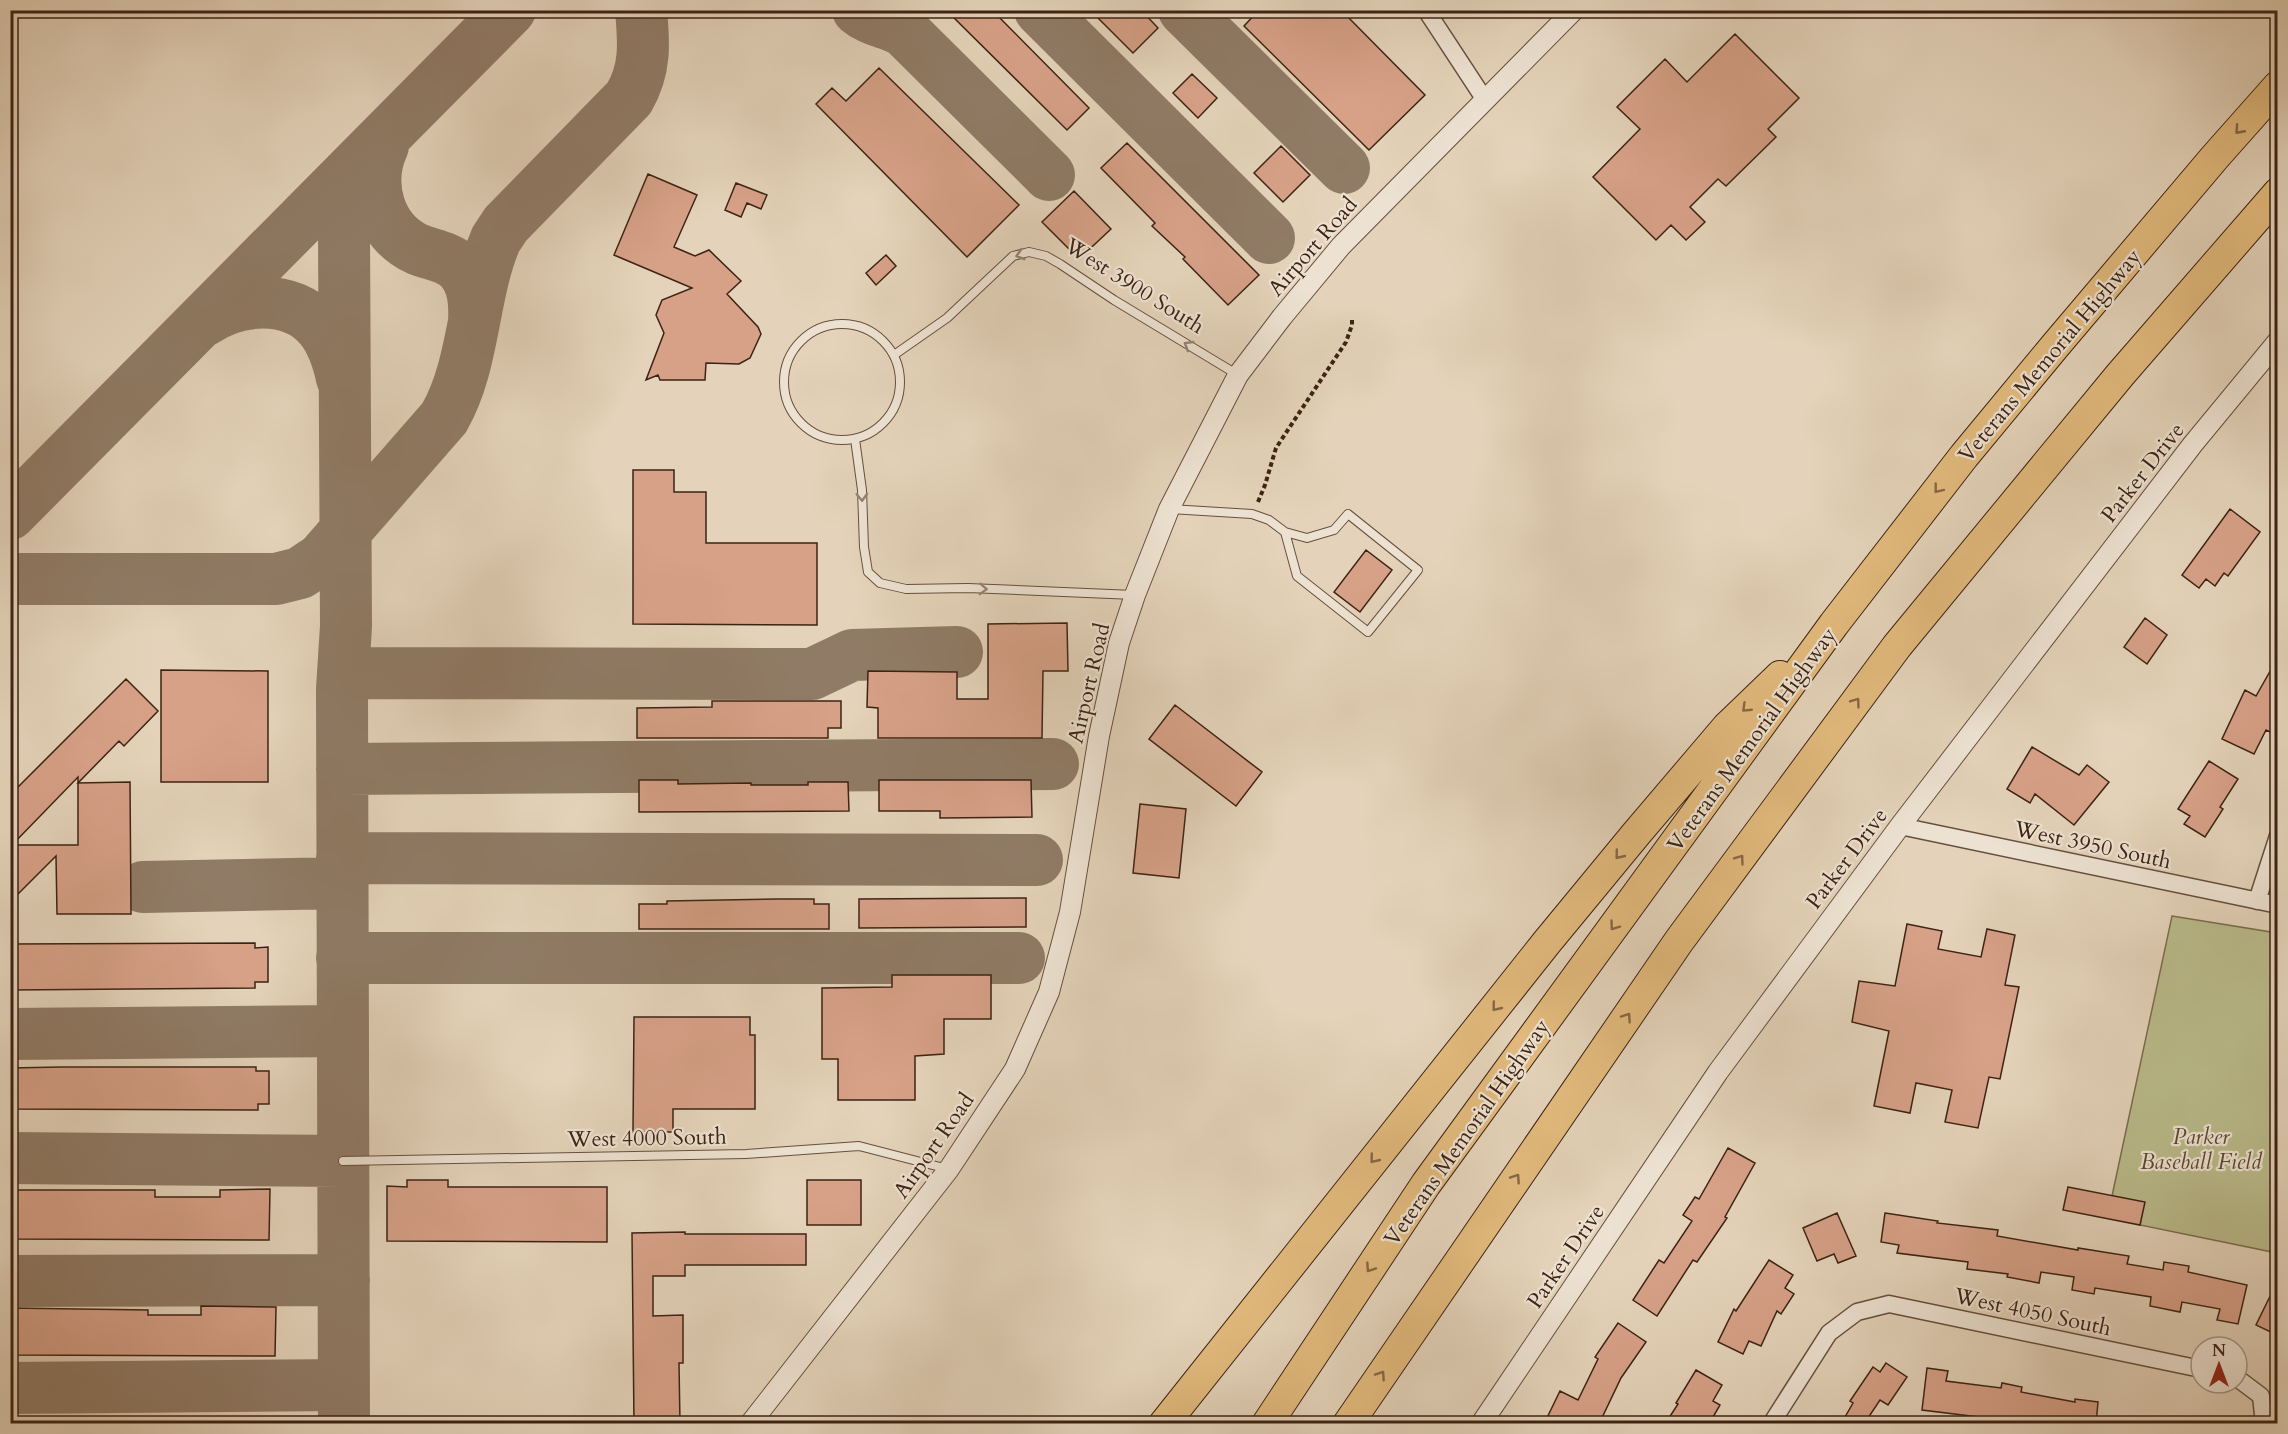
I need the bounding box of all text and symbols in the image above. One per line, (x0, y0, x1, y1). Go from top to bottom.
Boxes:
one-way arrow (2235, 123, 2246, 134)
street label: Airport Road (1261, 190, 1365, 303)
street label: West 3900 South (1058, 230, 1210, 341)
street label: Veterans Memorial Highway (1951, 242, 2148, 469)
one-way arrow (1015, 248, 1026, 260)
one-way arrow (1184, 341, 1194, 352)
street label: Parker Drive (2094, 416, 2191, 529)
one-way arrow (1935, 482, 1946, 493)
one-way arrow (855, 492, 868, 501)
one-way arrow (978, 582, 987, 595)
street label: Airport Road (1061, 620, 1117, 746)
street label: Veterans Memorial Highway (1660, 621, 1844, 858)
one-way arrow (1848, 697, 1859, 708)
one-way arrow (1743, 701, 1753, 712)
street label: Parker Drive (1799, 802, 1895, 915)
street label: West 3950 South (2011, 814, 2174, 876)
one-way arrow (1615, 849, 1626, 860)
one-way arrow (1733, 854, 1744, 865)
one-way arrow (1611, 920, 1622, 931)
one-way arrow (1492, 1000, 1503, 1011)
street label: Veterans Memorial Highway (1377, 1013, 1557, 1252)
one-way arrow (1620, 1013, 1631, 1024)
street label: Airport Road (886, 1086, 981, 1204)
street label: West 4000 South (566, 1122, 727, 1154)
park label: Parker Baseball Field (2140, 1122, 2263, 1177)
one-way arrow (1371, 1153, 1382, 1164)
one-way arrow (1509, 1174, 1520, 1185)
street label: Parker Drive (1520, 1199, 1612, 1314)
one-way arrow (1366, 1261, 1377, 1272)
street label: West 4050 South (1951, 1281, 2114, 1343)
north arrow (2189, 1335, 2249, 1395)
text: N (2212, 1340, 2226, 1362)
one-way arrow (1374, 1371, 1385, 1382)

